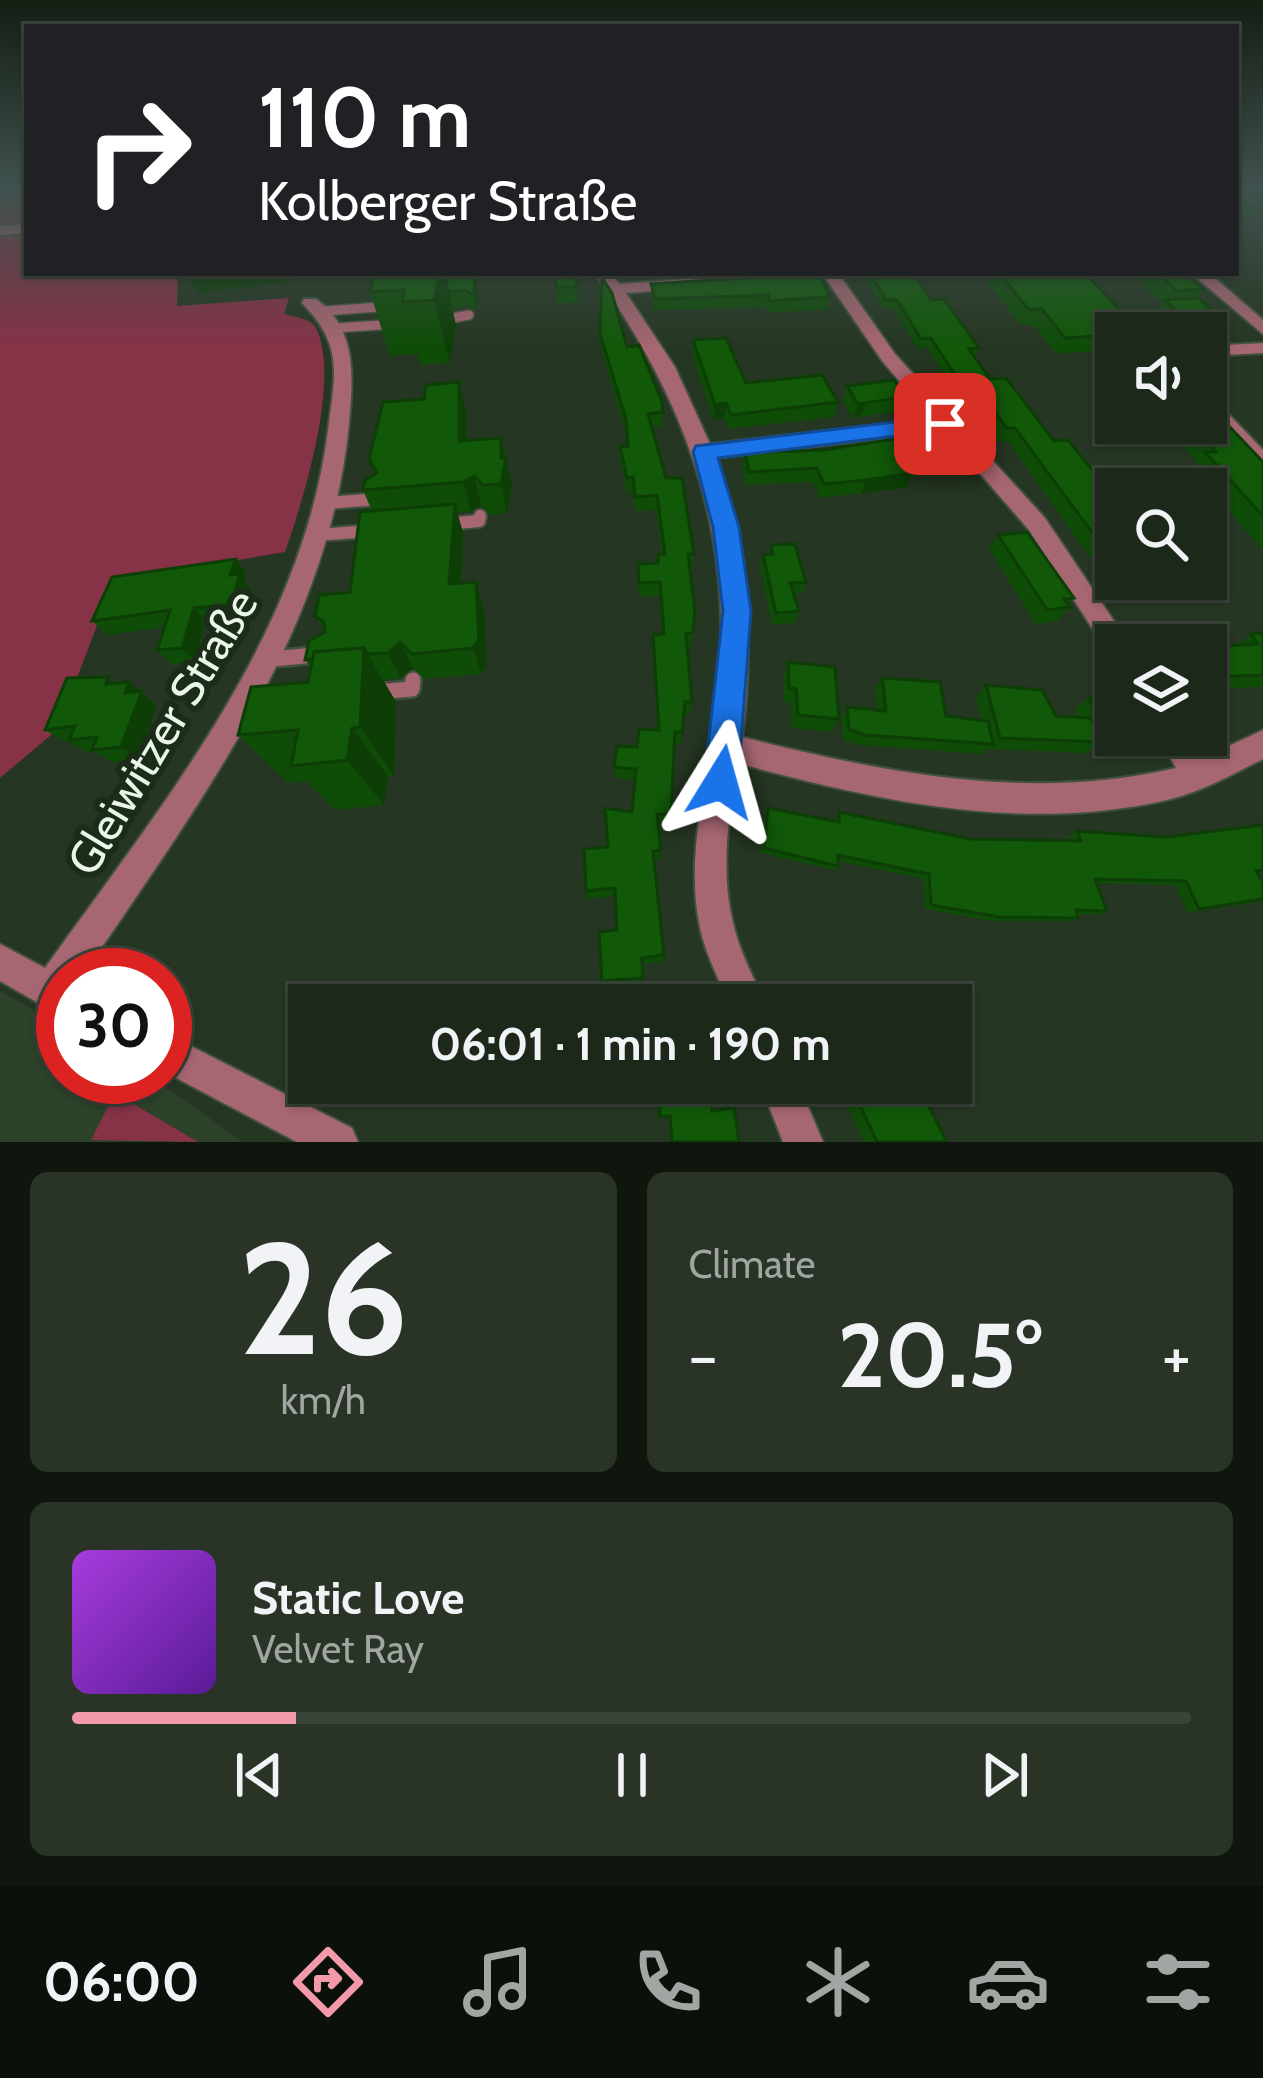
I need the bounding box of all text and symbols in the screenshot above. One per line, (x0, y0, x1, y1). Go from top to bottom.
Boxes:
text: 110 m (258, 66, 471, 168)
icon: right (60, 72, 216, 228)
text: Kolberger Straße (258, 168, 637, 234)
map controls (1095, 312, 1227, 756)
button: sound (1095, 312, 1227, 444)
pin (894, 373, 996, 475)
icon: arrive (912, 391, 978, 457)
button: search (1095, 468, 1227, 600)
street label: Gleiwitzer Straße (56, 579, 268, 885)
button: layers (1095, 624, 1227, 756)
position arrow (658, 719, 784, 845)
speed limit sign: 30 (36, 948, 192, 1104)
text: 06:01 · 1 min · 190 m (429, 1017, 831, 1071)
text: 26 (238, 1203, 408, 1393)
text: Climate (689, 1240, 815, 1288)
text: 20.5° (838, 1300, 1042, 1410)
text: − (689, 1315, 718, 1396)
text: + (1162, 1315, 1191, 1396)
text: km/h (281, 1376, 366, 1424)
text: Static Love (252, 1571, 465, 1625)
text: Velvet Ray (252, 1625, 424, 1673)
icon: previous (226, 1742, 292, 1808)
icon: pause (599, 1742, 665, 1808)
icon: next (972, 1742, 1038, 1808)
icon: directions (286, 1940, 370, 2024)
icon: music (456, 1940, 540, 2024)
icon: phone (626, 1940, 710, 2024)
icon: climate (796, 1940, 880, 2024)
icon: car (966, 1940, 1050, 2024)
icon: filters (1136, 1940, 1220, 2024)
text: 06:00 (43, 1949, 200, 2015)

